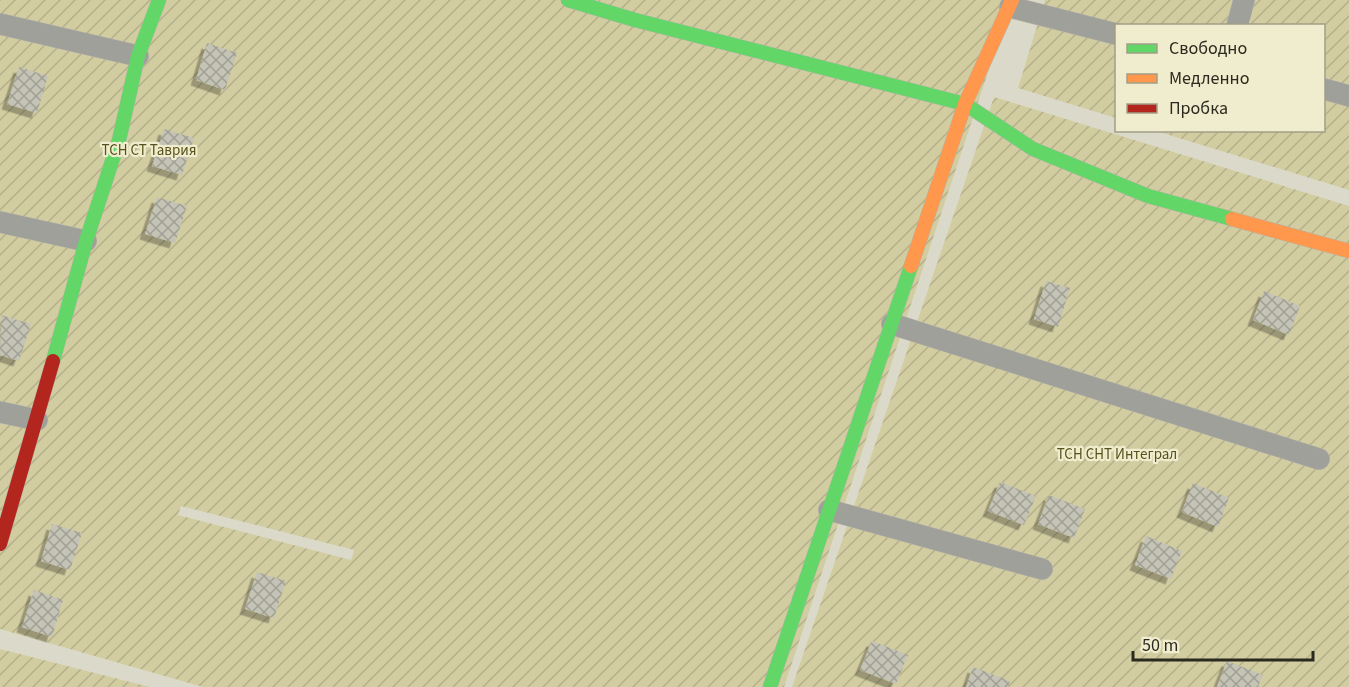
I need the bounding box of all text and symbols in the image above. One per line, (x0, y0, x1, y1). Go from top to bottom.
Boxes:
legend (1115, 24, 1325, 132)
text: Свободно (1169, 36, 1247, 61)
text: Медленно (1169, 66, 1249, 91)
text: Пробка (1169, 96, 1228, 121)
park label: ТСН СТ Таврия (101, 140, 197, 161)
park label: ТСН СНТ Интеграл (1057, 444, 1177, 465)
scale bar (1133, 624, 1313, 662)
text: 50 m (1142, 633, 1178, 658)

